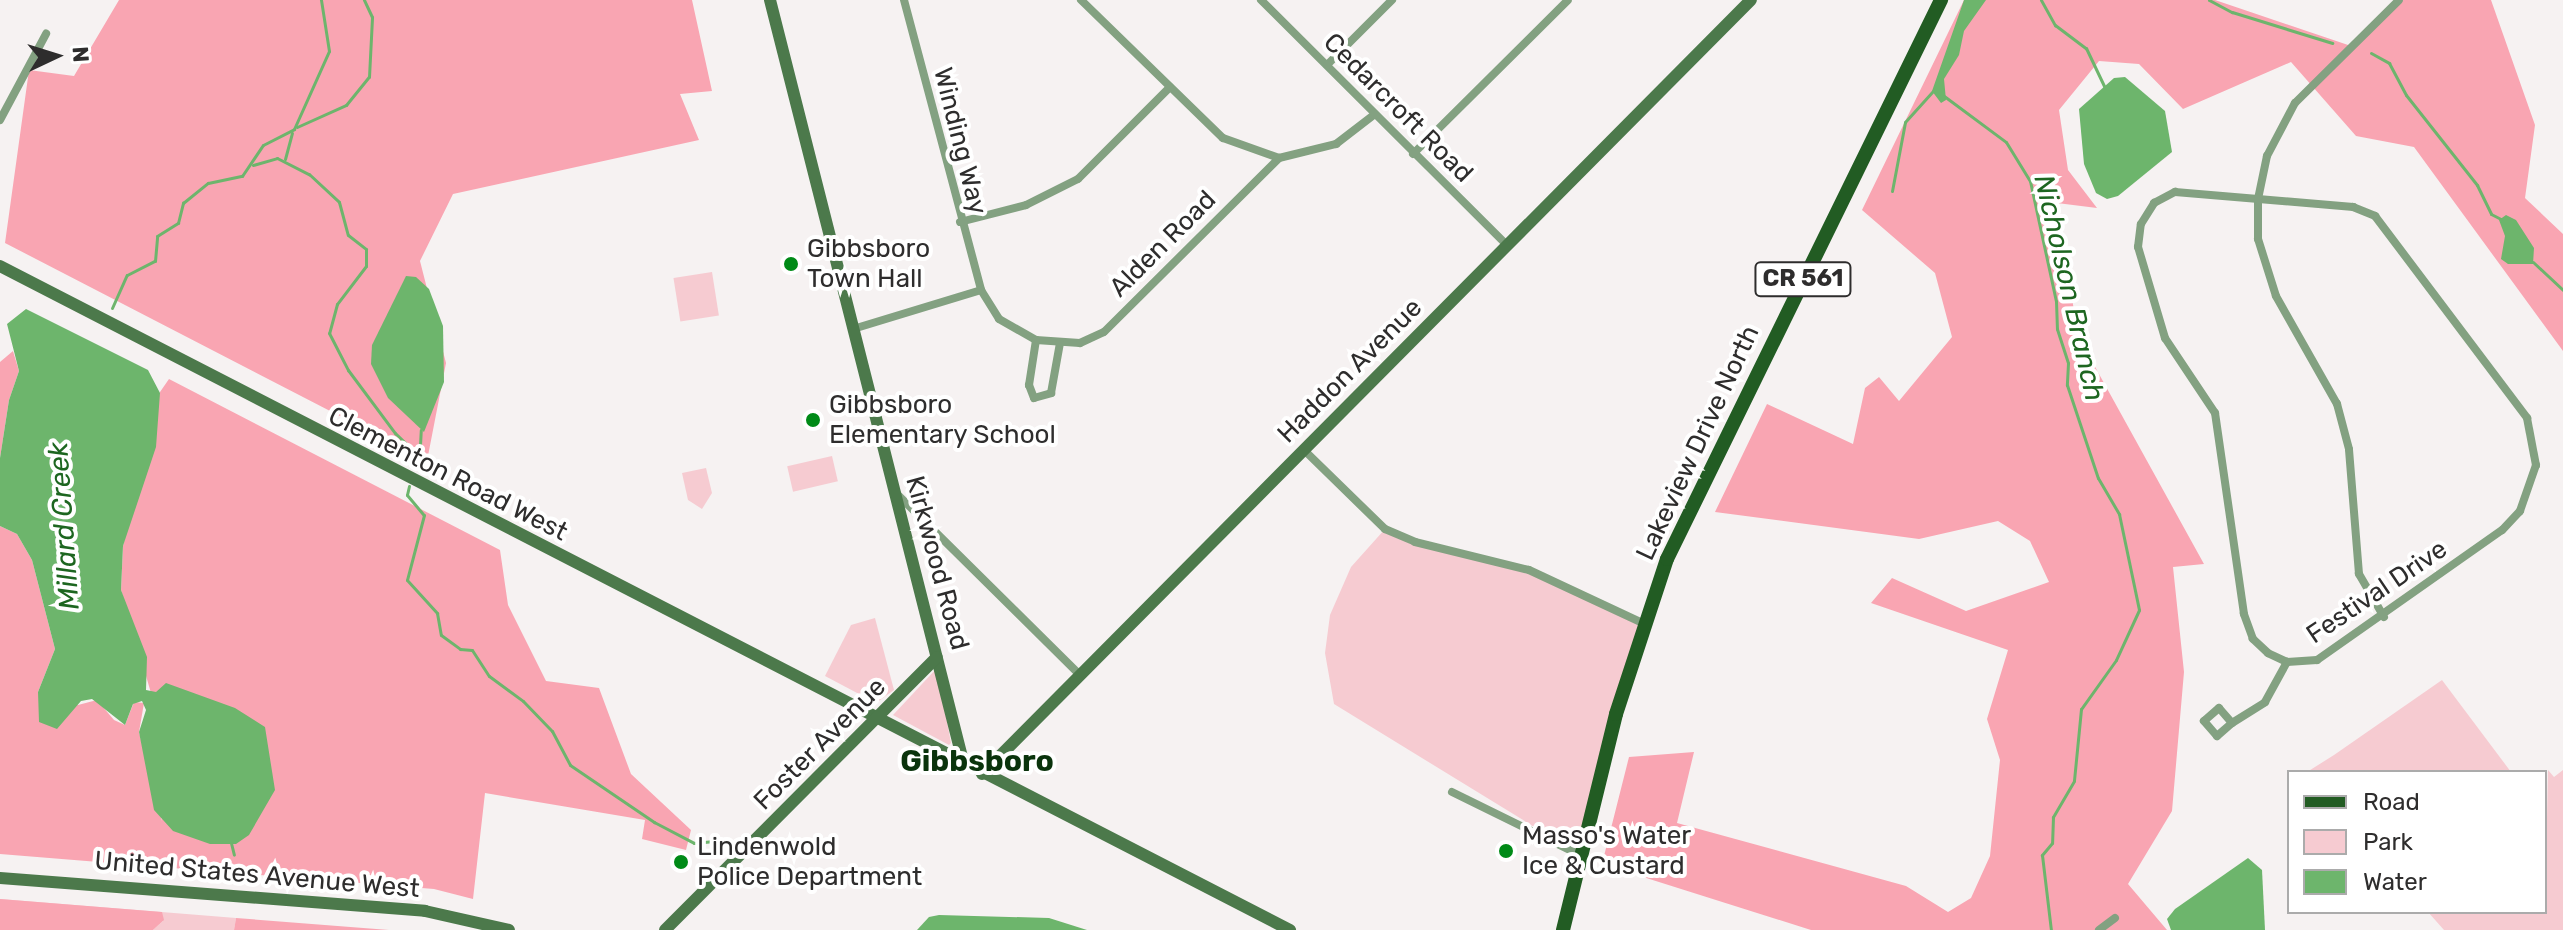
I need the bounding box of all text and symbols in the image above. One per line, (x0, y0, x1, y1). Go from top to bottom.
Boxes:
north arrow (16, 16, 96, 96)
street label: Cedarcroft Road (1317, 27, 1479, 189)
text: N (66, 45, 94, 63)
street label: Winding Way (927, 64, 993, 218)
water label: Nicholson Branch (2027, 172, 2111, 404)
street label: Alden Road (1103, 184, 1223, 304)
place label: Gibbsboro Town Hall (807, 233, 930, 294)
marker: Gibbsboro Town Hall (782, 255, 800, 273)
road number: CR 561 (1753, 259, 1853, 299)
street label: Haddon Avenue (1271, 292, 1429, 450)
street label: Lakeview Drive North (1630, 320, 1766, 566)
place label: Gibbsboro Elementary School (829, 389, 1057, 450)
street label: Clementon Road West (323, 400, 573, 548)
marker: Gibbsboro Elementary School (804, 411, 822, 429)
water label: Millard Creek (41, 441, 87, 611)
street label: Kirkwood Road (899, 473, 975, 653)
street label: Festival Drive (2301, 534, 2453, 650)
street label: Foster Avenue (747, 671, 893, 817)
district label: Gibbsboro (900, 743, 1054, 779)
legend (2287, 770, 2547, 914)
text: Road (2363, 788, 2420, 816)
place label: Masso's Water Ice & Custard (1522, 820, 1691, 882)
text: Park (2363, 828, 2413, 856)
place label: Lindenwold Police Department (697, 831, 922, 892)
marker: Masso's Water Ice & Custard (1497, 842, 1515, 860)
street label: United States Avenue West (93, 845, 421, 905)
marker: Lindenwold Police Department (672, 853, 690, 871)
text: Water (2363, 868, 2427, 896)

